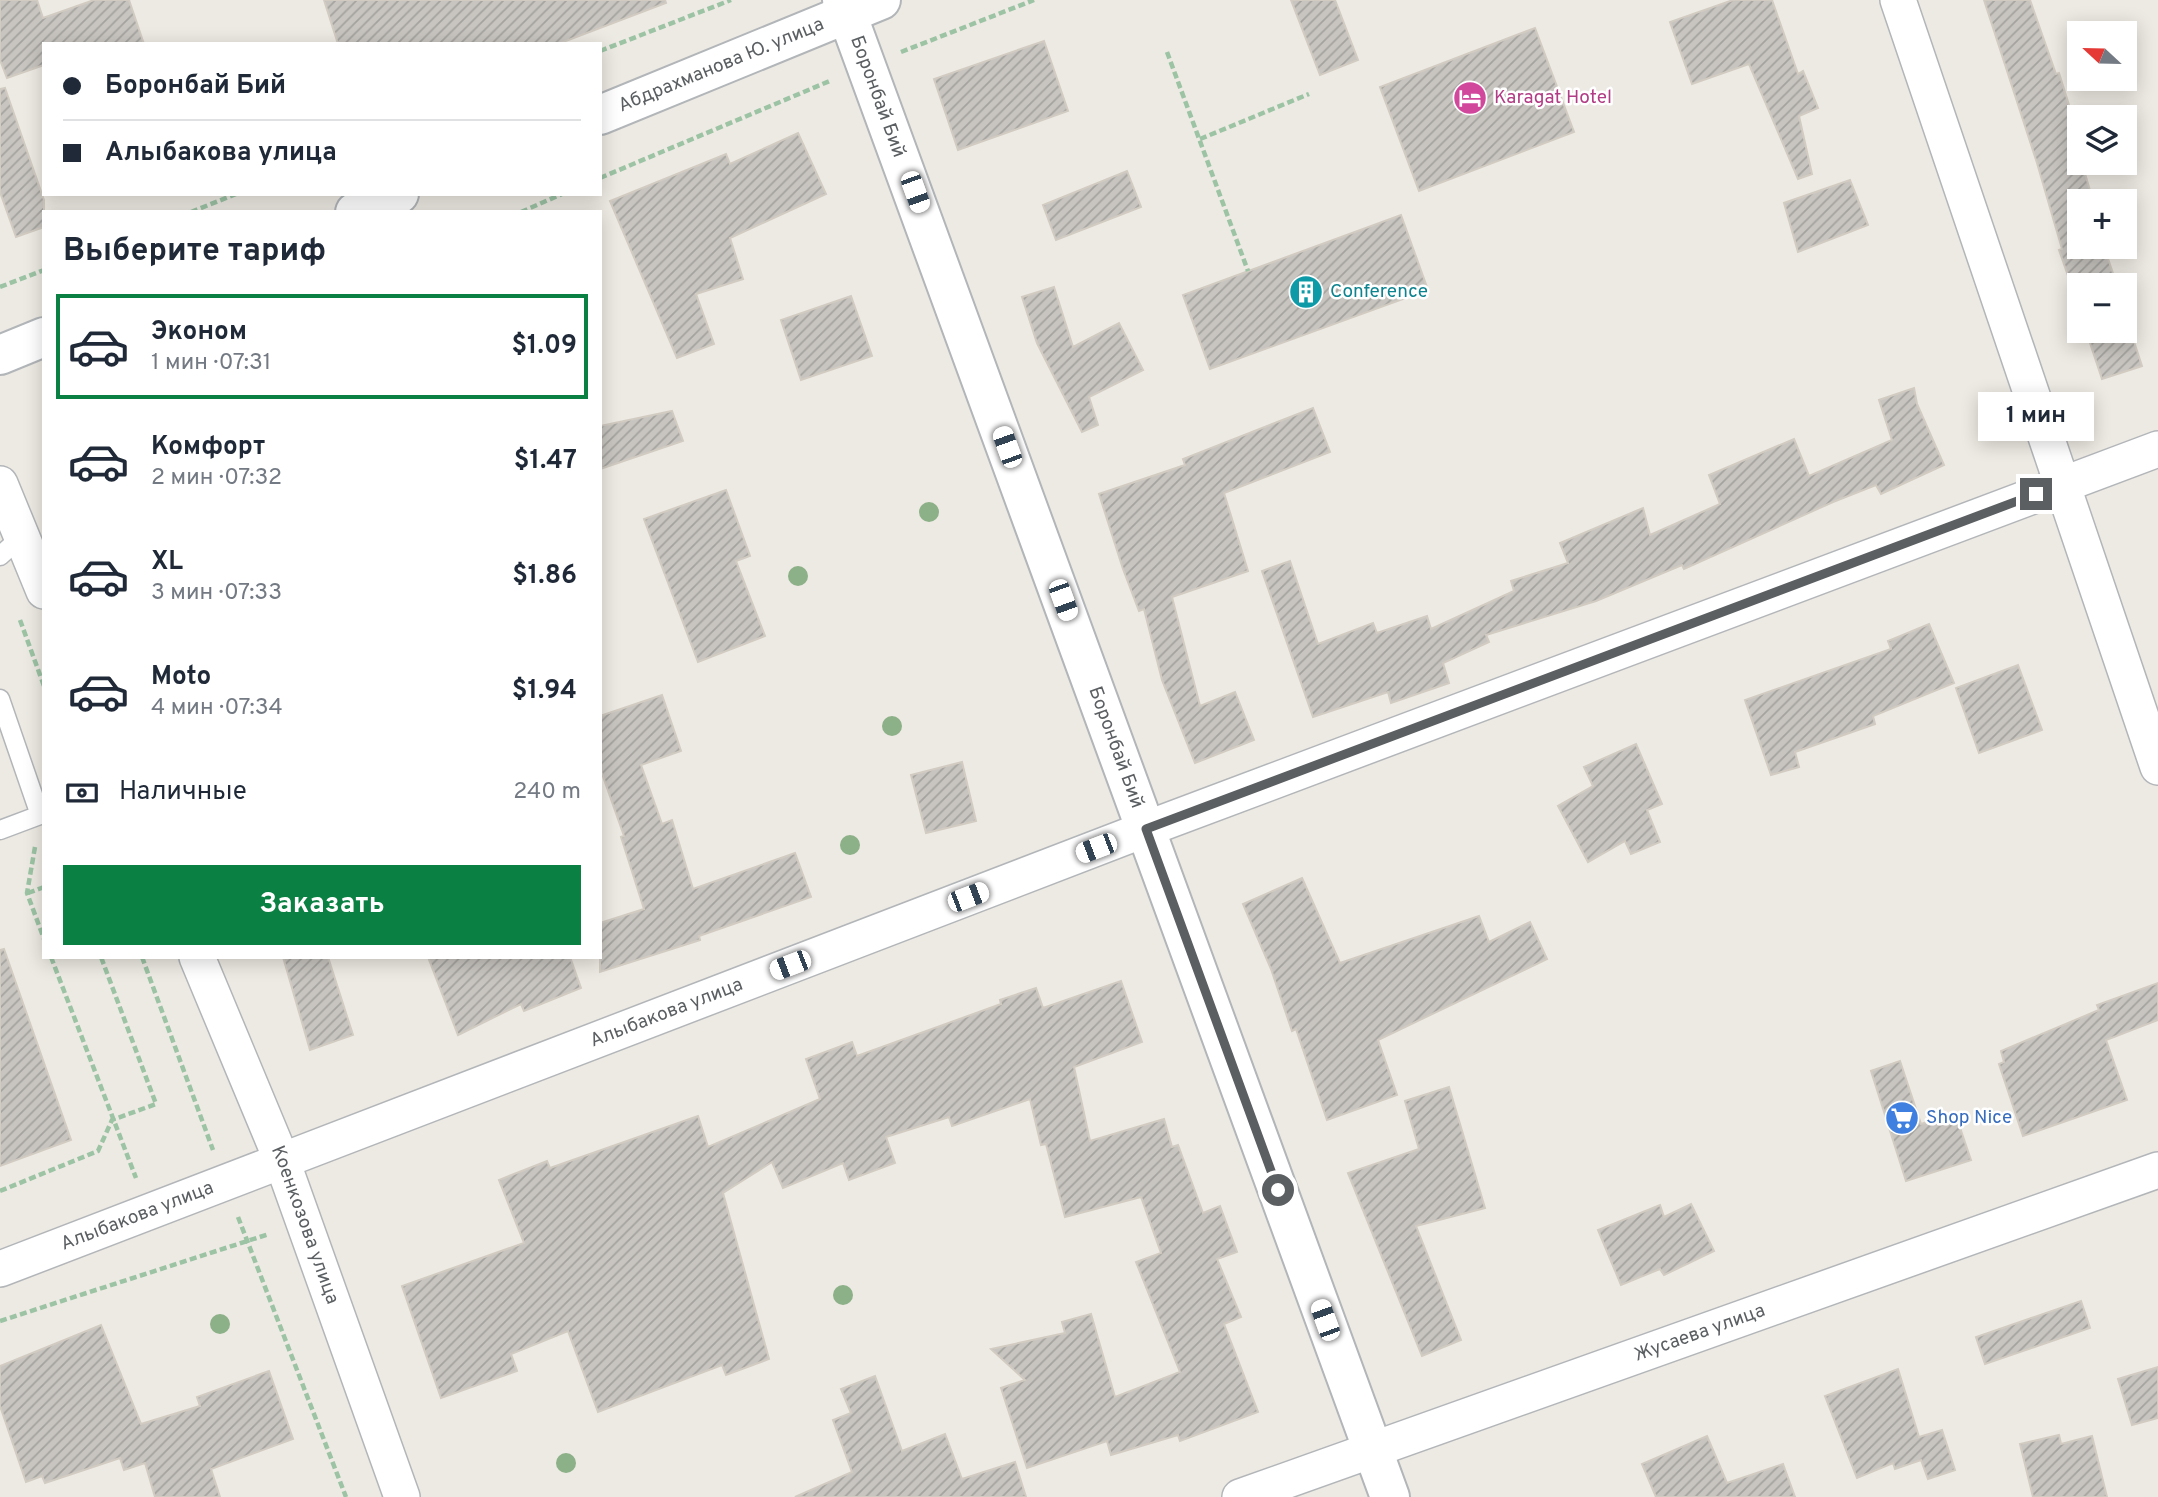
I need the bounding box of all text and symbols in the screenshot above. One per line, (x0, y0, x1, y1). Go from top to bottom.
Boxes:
street label: Абдрахманова Ю. улица (615, 13, 828, 118)
north arrow (2067, 21, 2137, 91)
map controls (2067, 21, 2137, 343)
street label: Боронбай Бий (844, 33, 911, 161)
text: Боронбай Бий (105, 70, 286, 103)
hotel icon: Karagat Hotel (1451, 79, 1489, 117)
place label: Karagat Hotel (1494, 86, 1612, 110)
button: layers (2067, 105, 2137, 175)
text: Алыбакова улица (105, 137, 337, 170)
car (898, 169, 933, 215)
button: + (2067, 189, 2137, 259)
text: Выберите тариф (63, 232, 326, 272)
building icon: Conference (1287, 273, 1325, 311)
button: − (2067, 273, 2137, 343)
place label: Conference (1330, 280, 1428, 304)
icon: car (67, 315, 130, 378)
text: Эконом (151, 316, 247, 349)
text: $1.09 (511, 330, 577, 363)
text: 1 мин · 07:31 (151, 349, 271, 378)
callout: 1 мин (1978, 392, 2094, 442)
text: 1 мин (2006, 402, 2066, 431)
car (990, 424, 1025, 470)
icon: car (67, 430, 130, 493)
text: Комфорт (151, 431, 265, 464)
text: $1.47 (514, 445, 577, 478)
text: 2 мин · 07:32 (151, 464, 282, 493)
route end (2020, 478, 2052, 510)
icon: car (67, 545, 130, 608)
text: XL (151, 546, 183, 579)
text: $1.86 (512, 560, 577, 593)
car (1046, 577, 1081, 623)
text: 3 мин · 07:33 (151, 579, 282, 608)
icon: car (67, 660, 130, 723)
text: Moto (151, 661, 211, 694)
text: $1.94 (512, 675, 577, 708)
street label: Боронбай Бий (1082, 683, 1149, 812)
text: 4 мин · 07:34 (151, 694, 283, 723)
icon: cash (63, 774, 101, 812)
text: Наличные (119, 776, 247, 809)
text: 240 m (513, 778, 581, 807)
car (1073, 831, 1120, 865)
button: Заказать (63, 865, 581, 945)
car (945, 880, 992, 914)
car (767, 948, 814, 982)
street label: Алыбакова улица (587, 973, 746, 1053)
supermarket icon: Shop Nice (1883, 1099, 1921, 1137)
place label: Shop Nice (1926, 1106, 2012, 1130)
street label: Коенкозова улица (265, 1142, 344, 1308)
route start (1262, 1174, 1294, 1206)
street label: Алыбакова улица (57, 1176, 217, 1257)
car (1308, 1297, 1343, 1343)
street label: Жусаева улица (1631, 1299, 1768, 1368)

